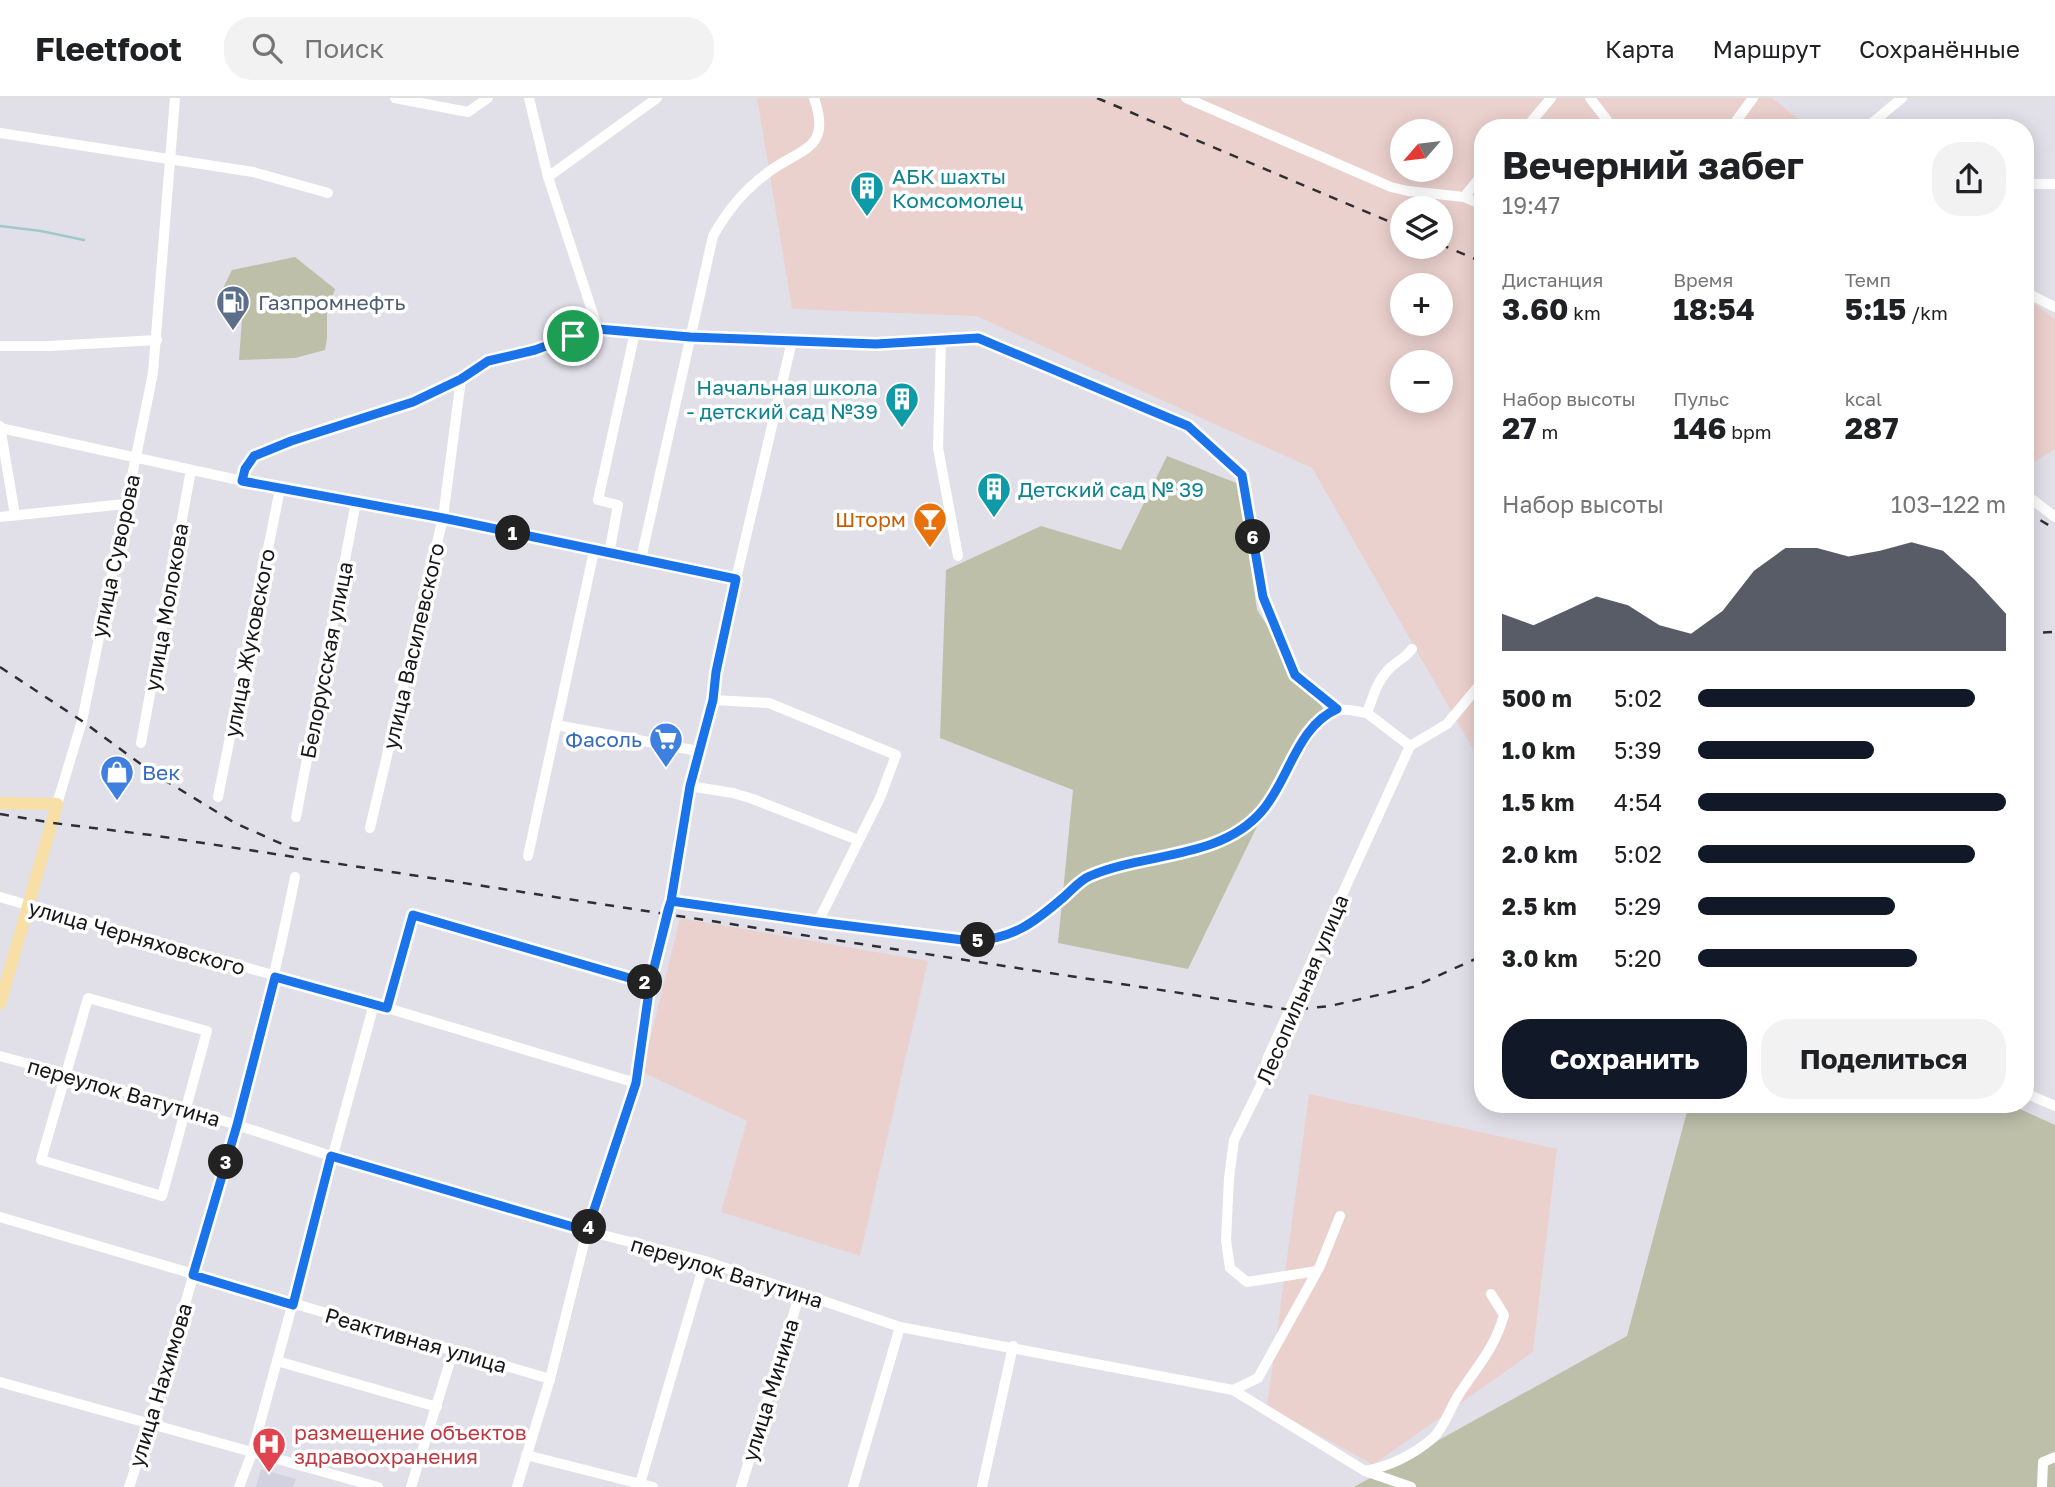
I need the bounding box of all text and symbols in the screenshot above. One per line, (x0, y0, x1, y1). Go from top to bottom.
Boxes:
search box (224, 17, 714, 80)
text: Fleetfoot (35, 29, 182, 68)
icon: search (248, 29, 286, 67)
text: Поиск (304, 33, 384, 64)
text: Карта (1605, 34, 1675, 63)
text: Маршрут (1713, 34, 1821, 63)
text: Сохранённые (1859, 34, 2020, 63)
north arrow (1390, 119, 1452, 182)
map controls (1390, 119, 1453, 413)
text: Вечерний забег (1502, 142, 1804, 187)
button: share (1932, 142, 2006, 216)
place label: АБК шахты Комсомолец (892, 163, 1023, 213)
building icon: АБК шахты Комсомолец (848, 169, 886, 218)
text: 19:47 (1502, 191, 1560, 219)
button: layers (1390, 196, 1453, 259)
text: Дистанция (1502, 268, 1603, 291)
text: Время (1673, 268, 1733, 291)
text: Темп (1845, 268, 1891, 291)
button: + (1390, 273, 1453, 336)
fuel station icon: Газпромнефть (214, 283, 252, 332)
place label: Газпромнефть (258, 289, 405, 315)
text: 3.60 (1502, 291, 1568, 327)
text: 18:54 (1673, 291, 1755, 327)
text: 5:15 (1845, 291, 1906, 327)
text: km (1568, 301, 1601, 324)
text: /km (1906, 301, 1948, 324)
pin (543, 306, 603, 366)
icon: arrive (554, 317, 592, 355)
button: − (1390, 350, 1453, 413)
place label: Начальная школа - детский сад №39 (686, 374, 878, 424)
building icon: Начальная школа - детский сад №39 (883, 380, 921, 429)
text: Набор высоты (1502, 387, 1636, 410)
text: Пульс (1673, 387, 1729, 410)
text: kcal (1845, 387, 1882, 410)
text: 27 (1502, 410, 1537, 446)
text: 146 (1673, 410, 1727, 446)
text: 287 (1845, 410, 1899, 446)
text: m (1537, 420, 1558, 443)
text: bpm (1727, 420, 1772, 443)
building icon: Детский сад № 39 (975, 470, 1013, 519)
street label: улица Суворова (85, 472, 145, 640)
place label: Детский сад № 39 (1018, 476, 1204, 502)
text: Набор высоты (1502, 490, 1664, 518)
text: 103–122 m (1891, 490, 2006, 518)
bar icon: Шторм (911, 500, 949, 549)
place label: Шторм (835, 506, 906, 532)
pin: 1 (496, 516, 530, 550)
pin: 6 (1236, 520, 1270, 555)
street label: улица Молокова (138, 521, 194, 693)
text: 1 (508, 521, 517, 544)
text: 6 (1246, 525, 1259, 548)
street label: улица Василевского (377, 540, 449, 752)
street label: улица Жуковского (218, 546, 280, 740)
street label: Белорусская улица (294, 559, 358, 761)
text: 500 m (1502, 684, 1572, 712)
text: 5:02 (1614, 684, 1662, 712)
supermarket icon: Фасоль (647, 720, 685, 769)
place label: Фасоль (565, 726, 642, 752)
text: 1.0 km (1502, 736, 1575, 764)
text: 5:39 (1614, 736, 1662, 764)
shop icon: Век (98, 753, 136, 802)
place label: Век (142, 759, 180, 785)
text: 1.5 km (1502, 788, 1574, 816)
text: 4:54 (1614, 788, 1662, 816)
text: 2.0 km (1502, 840, 1578, 868)
text: 5:02 (1614, 840, 1662, 868)
street label: Лесопильная улица (1250, 890, 1354, 1088)
text: 2.5 km (1502, 892, 1577, 920)
text: 5:29 (1614, 892, 1662, 920)
street label: улица Черняховского (26, 894, 248, 980)
pin: 5 (960, 922, 996, 958)
text: 5 (972, 928, 983, 951)
text: 3.0 km (1502, 944, 1578, 972)
text: 5:20 (1614, 944, 1662, 972)
pin: 2 (628, 964, 662, 1000)
text: 2 (639, 970, 650, 993)
button: Сохранить (1502, 1019, 1747, 1099)
button: Поделиться (1761, 1019, 2006, 1099)
street label: переулок Ватутина (25, 1052, 223, 1132)
pin: 3 (208, 1144, 244, 1180)
text: 3 (220, 1150, 231, 1173)
pin: 4 (572, 1210, 606, 1244)
text: 4 (583, 1215, 594, 1238)
street label: переулок Ватутина (628, 1230, 826, 1314)
street label: улица Нахимова (123, 1300, 197, 1470)
street label: Реактивная улица (322, 1302, 510, 1378)
street label: улица Минина (736, 1315, 804, 1465)
place label: размещение объектов здравоохранения (294, 1419, 527, 1469)
hospital icon: размещение объектов здравоохранения (250, 1425, 288, 1474)

